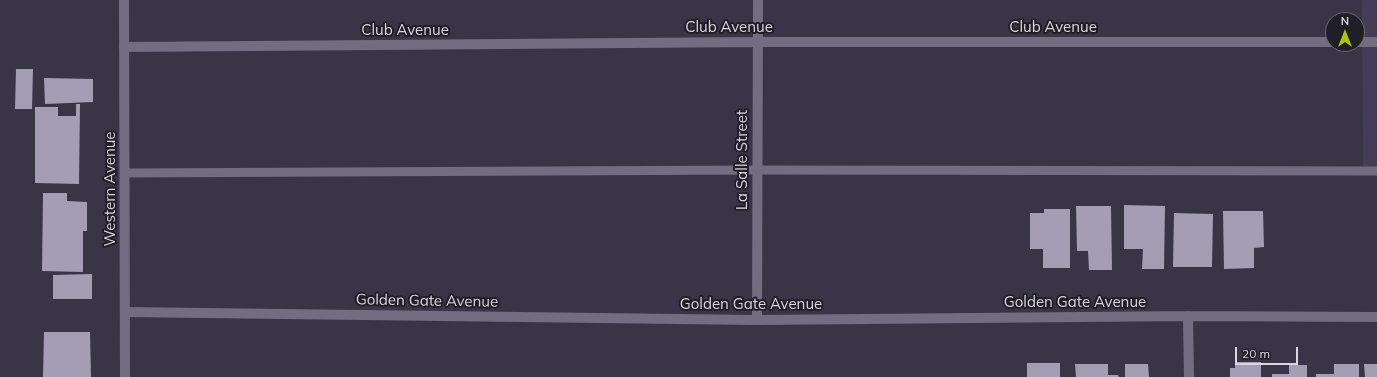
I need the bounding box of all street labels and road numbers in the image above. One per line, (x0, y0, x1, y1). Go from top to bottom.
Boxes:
street label: Club Avenue (685, 18, 773, 36)
street label: Club Avenue (1009, 18, 1097, 36)
street label: Club Avenue (361, 21, 449, 39)
street label: La Salle Street (733, 110, 751, 210)
street label: Western Avenue (101, 131, 119, 247)
street label: Golden Gate Avenue (356, 291, 498, 311)
street label: Golden Gate Avenue (1004, 293, 1146, 311)
street label: Golden Gate Avenue (680, 295, 822, 313)

